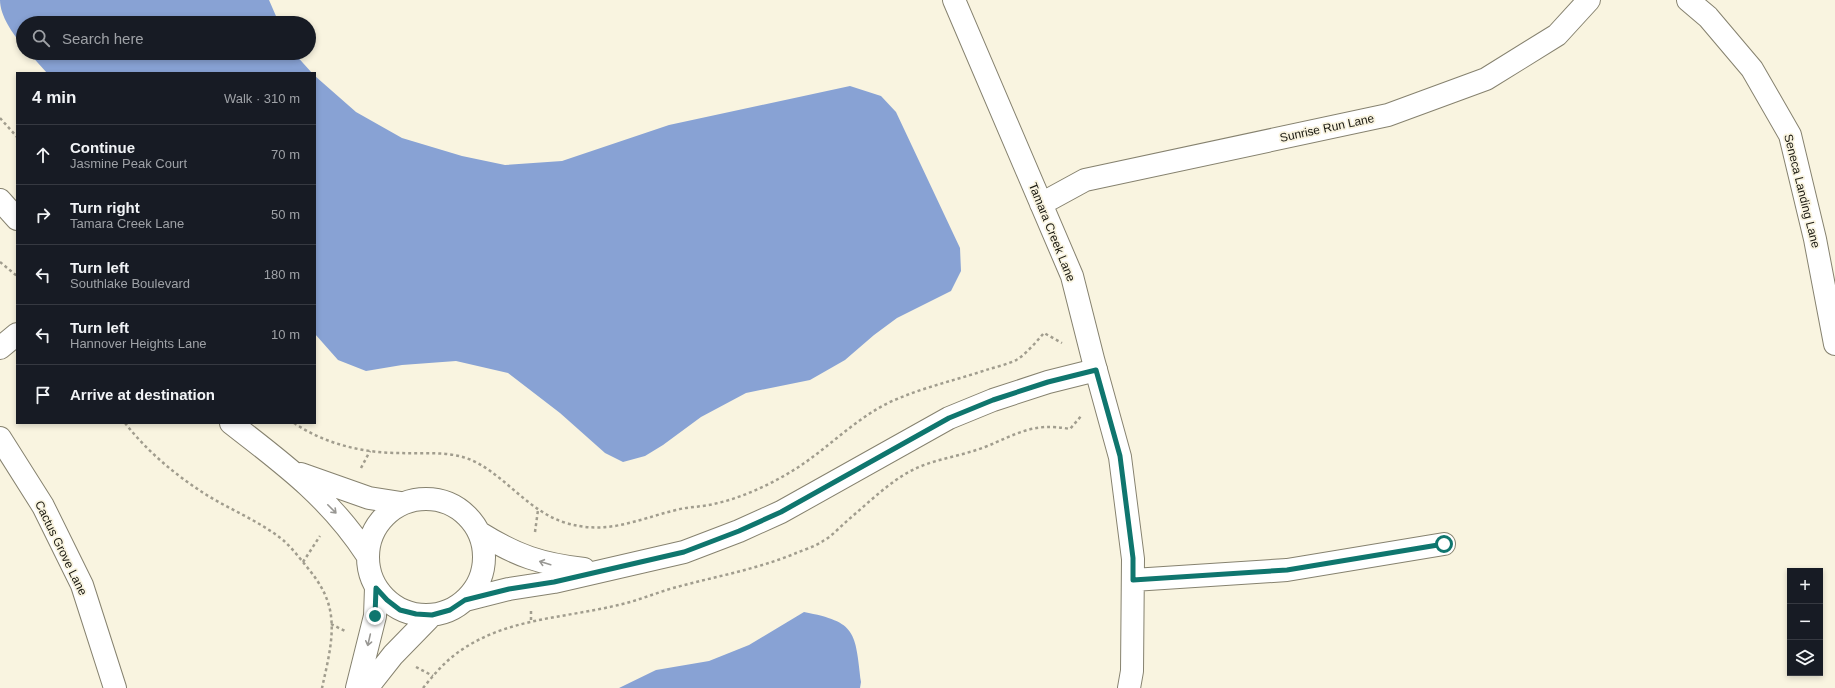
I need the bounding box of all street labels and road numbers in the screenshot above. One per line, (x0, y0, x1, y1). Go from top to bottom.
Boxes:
street label: Sunrise Run Lane (1279, 111, 1376, 145)
street label: Seneca Landing Lane (1781, 133, 1823, 250)
street label: Tamara Creek Lane (1026, 181, 1078, 284)
street label: Cactus Grove Lane (32, 498, 90, 598)

